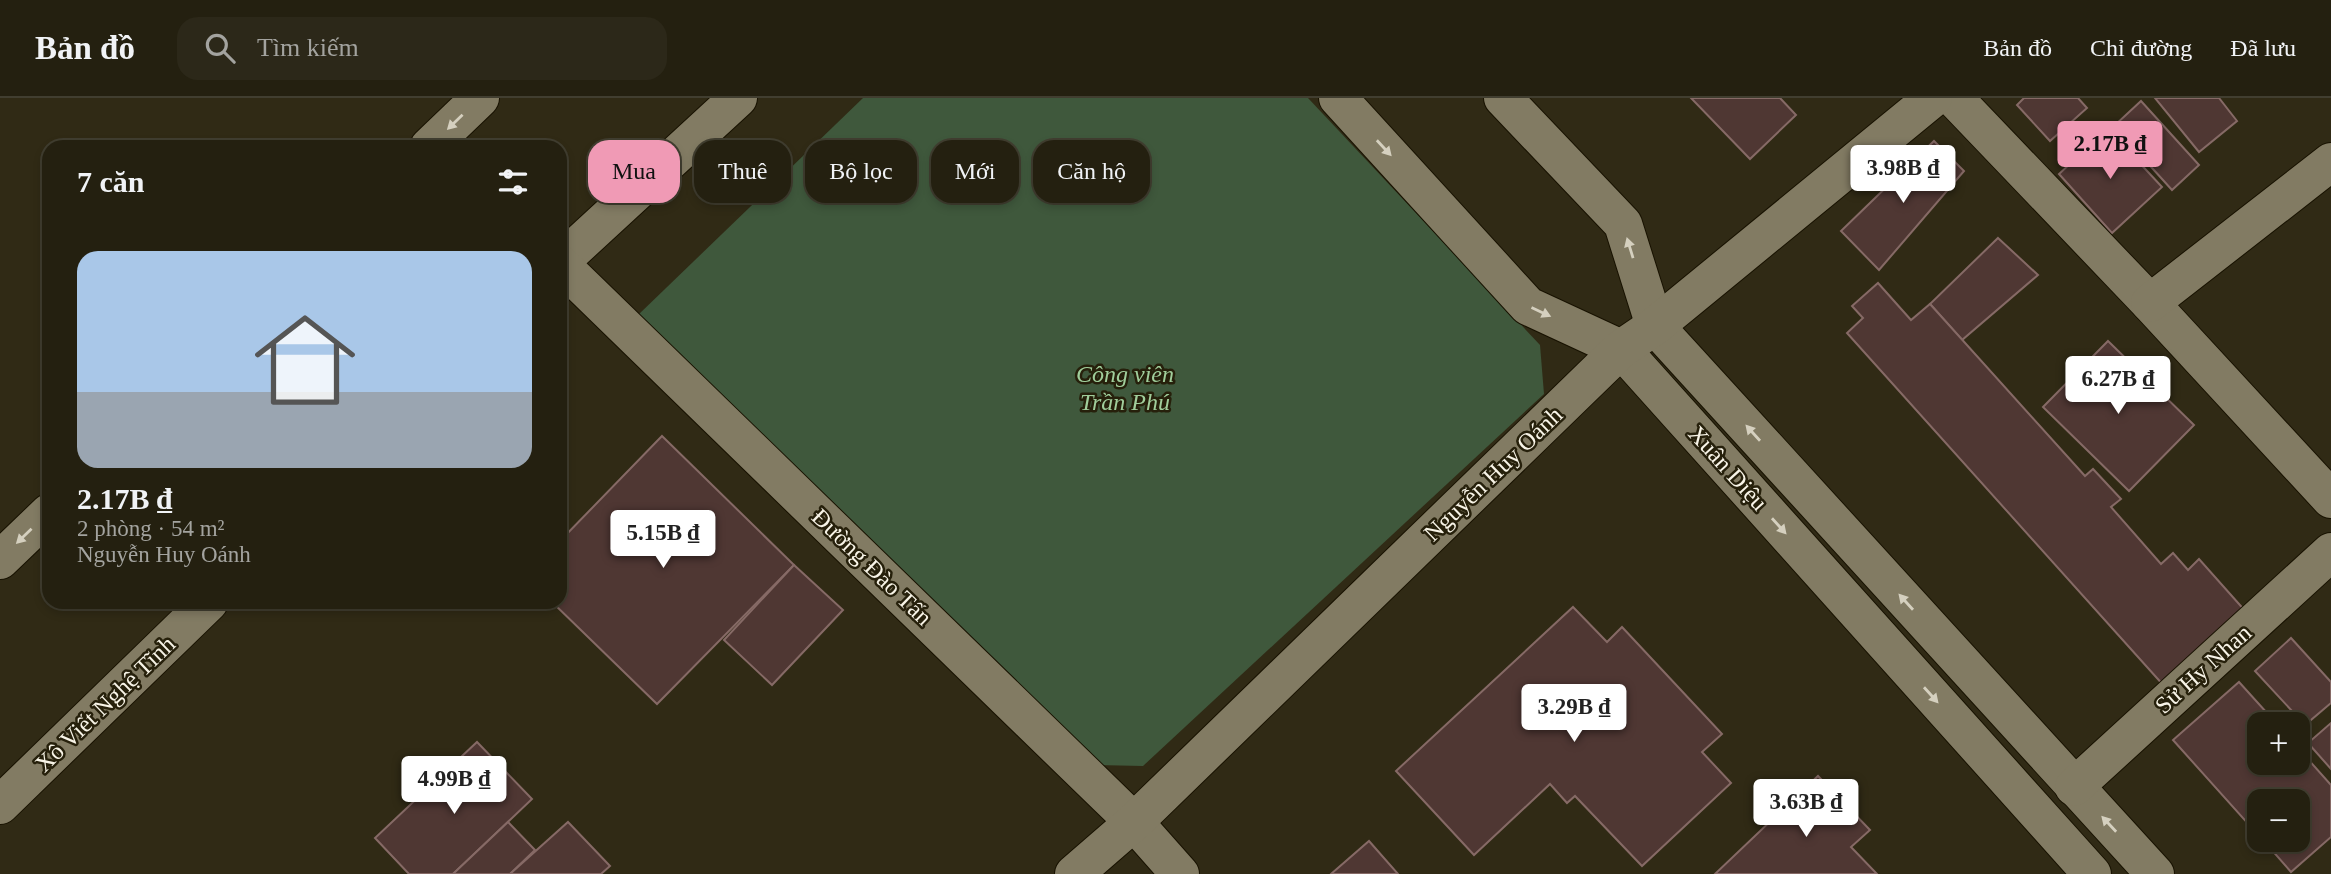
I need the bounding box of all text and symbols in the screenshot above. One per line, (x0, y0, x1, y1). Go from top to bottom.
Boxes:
search box (177, 17, 667, 80)
icon: search (201, 29, 239, 67)
text: Bản đồ (35, 30, 135, 66)
text: Tìm kiếm (257, 33, 359, 62)
text: Bản đồ (1983, 35, 2052, 61)
text: Chỉ đường (2090, 35, 2192, 61)
text: Đã lưu (2230, 35, 2296, 61)
one-way arrow (446, 114, 463, 131)
pin: 2.17B ₫ (2045, 122, 2175, 181)
text: 2.17B ₫ (2073, 131, 2147, 156)
one-way arrow (1376, 139, 1392, 157)
chip: Mua (588, 140, 680, 203)
chip: Thuê (694, 140, 791, 203)
chip: Bộ lọc (805, 140, 917, 203)
chip: Mới (931, 140, 1019, 203)
chip: Căn hộ (1033, 140, 1150, 203)
pin: 3.98B ₫ (1838, 146, 1968, 205)
text: 3.98B ₫ (1866, 155, 1940, 180)
icon: filters (494, 163, 532, 201)
text: 7 căn (77, 165, 145, 198)
one-way arrow (1625, 237, 1635, 258)
icon: home (242, 297, 368, 423)
one-way arrow (1531, 306, 1551, 317)
pin: 6.27B ₫ (2053, 356, 2183, 416)
park label: Công viên Trần Phú (1076, 361, 1174, 415)
text: 6.27B ₫ (2081, 366, 2155, 391)
street label: Nguyễn Huy Oánh (1419, 402, 1567, 546)
street label: Xuân Diệu (1683, 420, 1773, 516)
one-way arrow (1745, 425, 1761, 442)
text: 2.17B ₫ (77, 482, 172, 515)
street label: Đường Đào Tấn (807, 503, 937, 631)
pin: 5.15B ₫ (598, 510, 728, 570)
text: 2 phòng · 54 m² (77, 516, 224, 541)
one-way arrow (1771, 517, 1786, 534)
text: 5.15B ₫ (626, 520, 700, 545)
one-way arrow (16, 528, 33, 545)
text: Nguyễn Huy Oánh (77, 542, 251, 567)
one-way arrow (1899, 593, 1914, 610)
street label: Sử Hy Nhan (2150, 619, 2256, 719)
street label: Xô Viết Nghệ Tĩnh (30, 631, 180, 777)
pin: 3.29B ₫ (1509, 684, 1639, 744)
one-way arrow (1923, 686, 1939, 704)
text: 3.29B ₫ (1537, 694, 1611, 719)
map controls (2247, 712, 2310, 852)
button: + (2247, 712, 2310, 775)
pin: 4.99B ₫ (389, 756, 519, 816)
text: 4.99B ₫ (417, 766, 491, 791)
pin: 3.63B ₫ (1741, 780, 1871, 839)
text: 3.63B ₫ (1769, 789, 1843, 814)
button: − (2247, 789, 2310, 852)
one-way arrow (2101, 815, 2117, 833)

